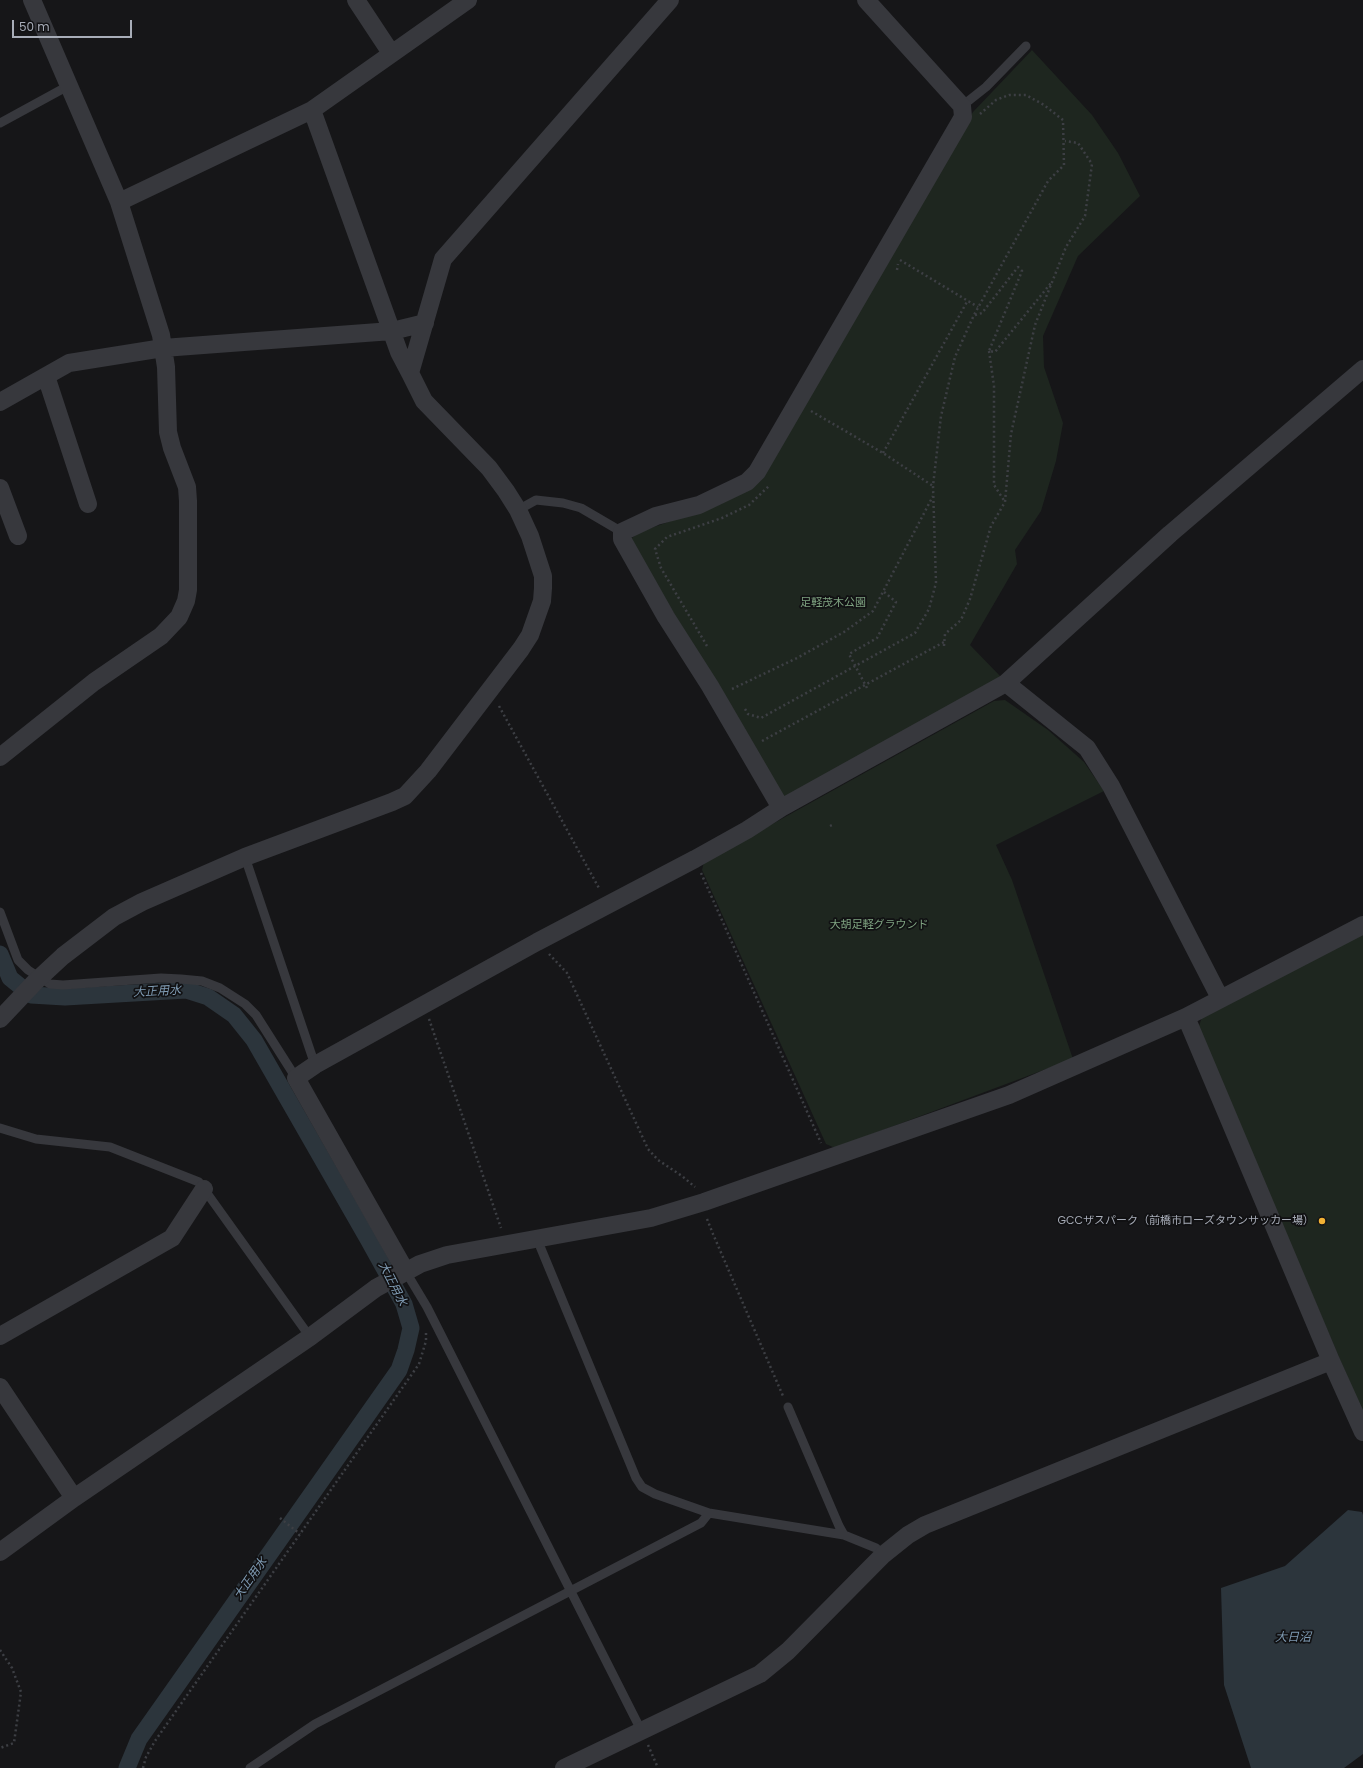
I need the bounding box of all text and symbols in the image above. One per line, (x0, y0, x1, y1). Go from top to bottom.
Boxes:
scale bar (14, 12, 134, 38)
text: 50 m (19, 18, 50, 35)
park label: 足軽茂木公園 (800, 596, 866, 610)
park label: 大胡足軽グラウンド (830, 918, 928, 932)
water label: 大正用水 (133, 984, 181, 1000)
place label: GCCザスパーク（前橋市ローズタウンサッカー場） (1057, 1214, 1314, 1228)
marker: GCCザスパーク（前橋市ローズタウンサッカー場） (1317, 1216, 1327, 1226)
water label: 大正用水 (375, 1259, 409, 1309)
water label: 大正用水 (231, 1555, 271, 1603)
water label: 大日沼 (1275, 1631, 1311, 1645)

